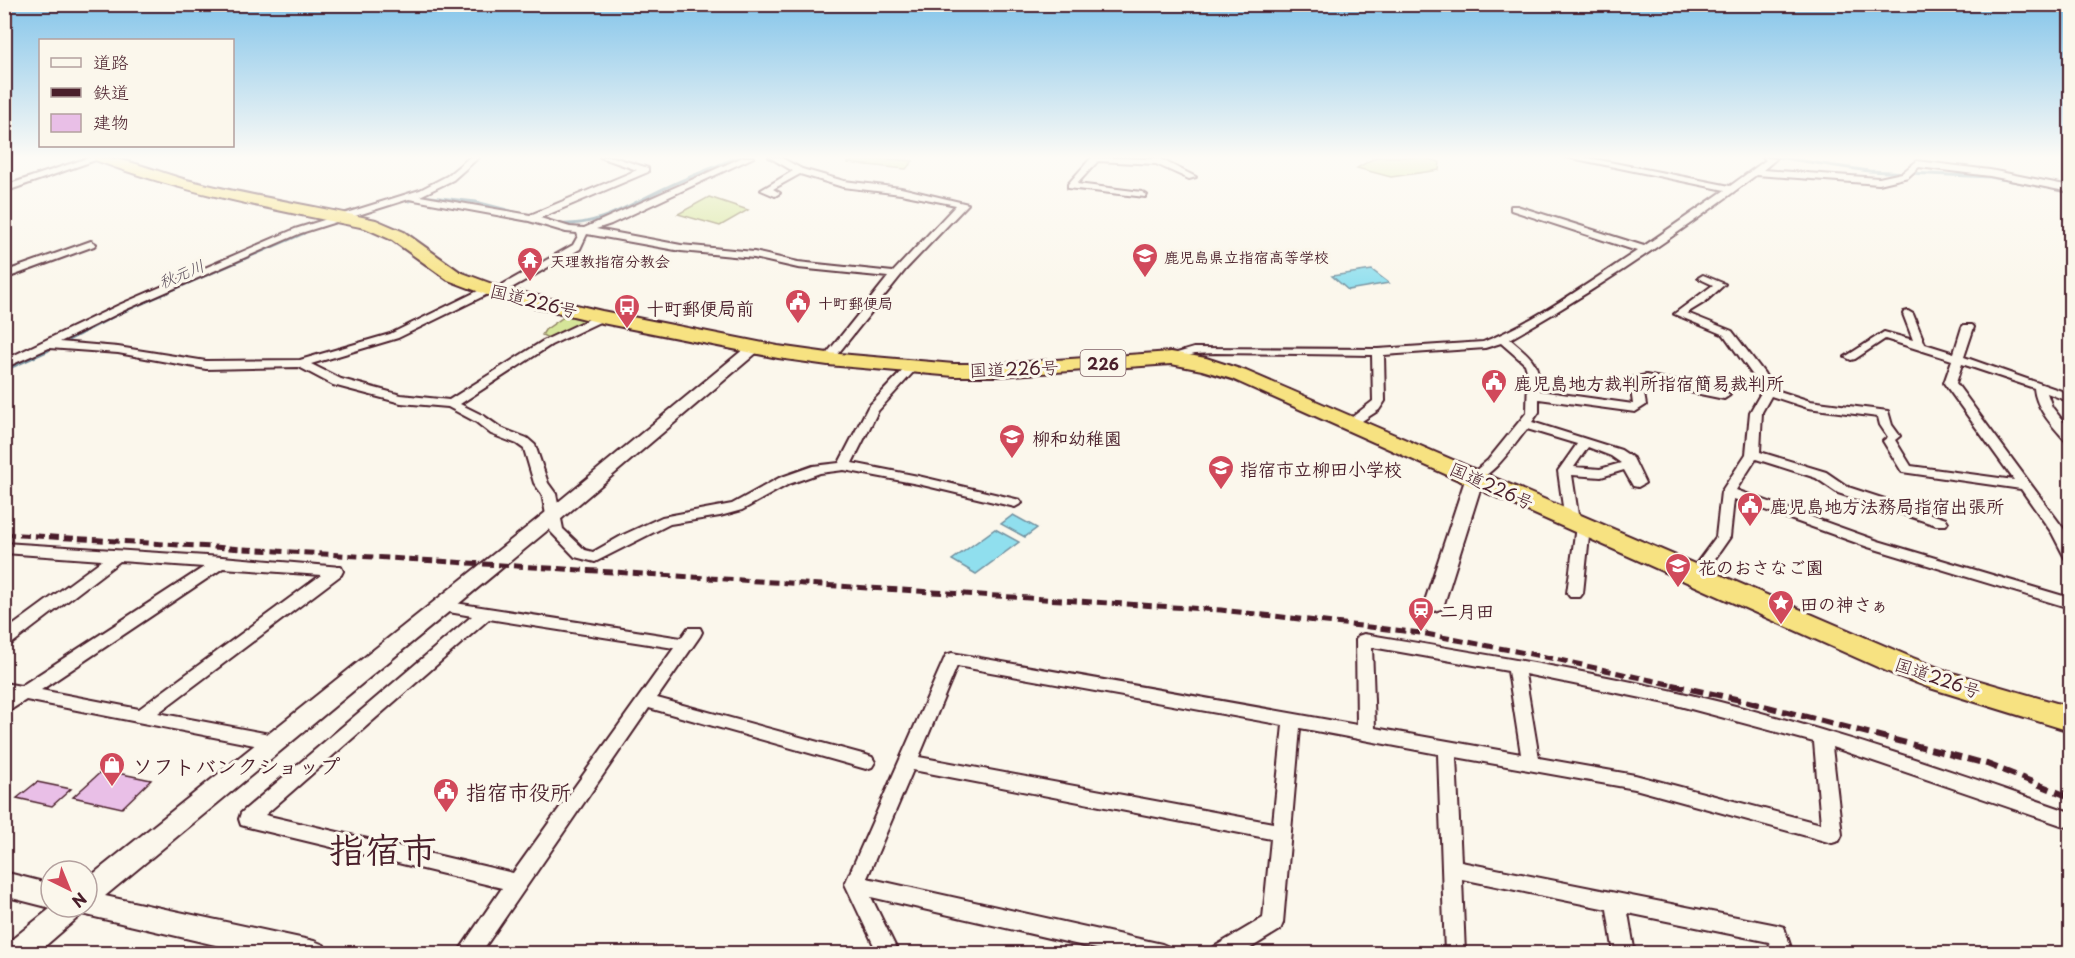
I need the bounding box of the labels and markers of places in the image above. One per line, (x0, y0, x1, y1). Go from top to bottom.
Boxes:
school or university icon: 鹿児島県立指宿高等学校 (1130, 241, 1160, 279)
temple icon: 天理教指宿分教会 (515, 245, 545, 283)
place label: 鹿児島県立指宿高等学校 (1164, 245, 1329, 268)
place label: 天理教指宿分教会 (550, 249, 670, 272)
public building icon: 十町郵便局 (783, 287, 813, 325)
place label: 十町郵便局 (818, 291, 893, 314)
bus stop icon: 十町郵便局前 (612, 292, 642, 330)
place label: 十町郵便局前 (646, 294, 754, 321)
public building icon: 鹿児島地方裁判所指宿簡易裁判所 (1479, 367, 1509, 405)
place label: 鹿児島地方裁判所指宿簡易裁判所 (1514, 369, 1784, 396)
school or university icon: 柳和幼稚園 (997, 422, 1027, 460)
place label: 柳和幼稚園 (1032, 424, 1122, 451)
school or university icon: 指宿市立柳田小学校 (1206, 453, 1236, 491)
place label: 指宿市立柳田小学校 (1240, 455, 1402, 482)
public building icon: 鹿児島地方法務局指宿出張所 (1735, 490, 1765, 528)
place label: 鹿児島地方法務局指宿出張所 (1770, 492, 2004, 519)
school or university icon: 花のおさなご園 (1663, 551, 1693, 589)
place label: 花のおさなご園 (1698, 553, 1824, 580)
place icon: 田の神さぁ (1766, 588, 1796, 626)
place label: 田の神さぁ (1800, 590, 1889, 617)
station icon: 二月田 (1406, 595, 1436, 633)
place label: 二月田 (1440, 597, 1494, 624)
place label: ソフトバンクショップ (132, 749, 340, 781)
shop icon: ソフトバンクショップ (97, 750, 127, 788)
place label: 指宿市役所 (466, 775, 571, 807)
public building icon: 指宿市役所 (431, 776, 461, 814)

